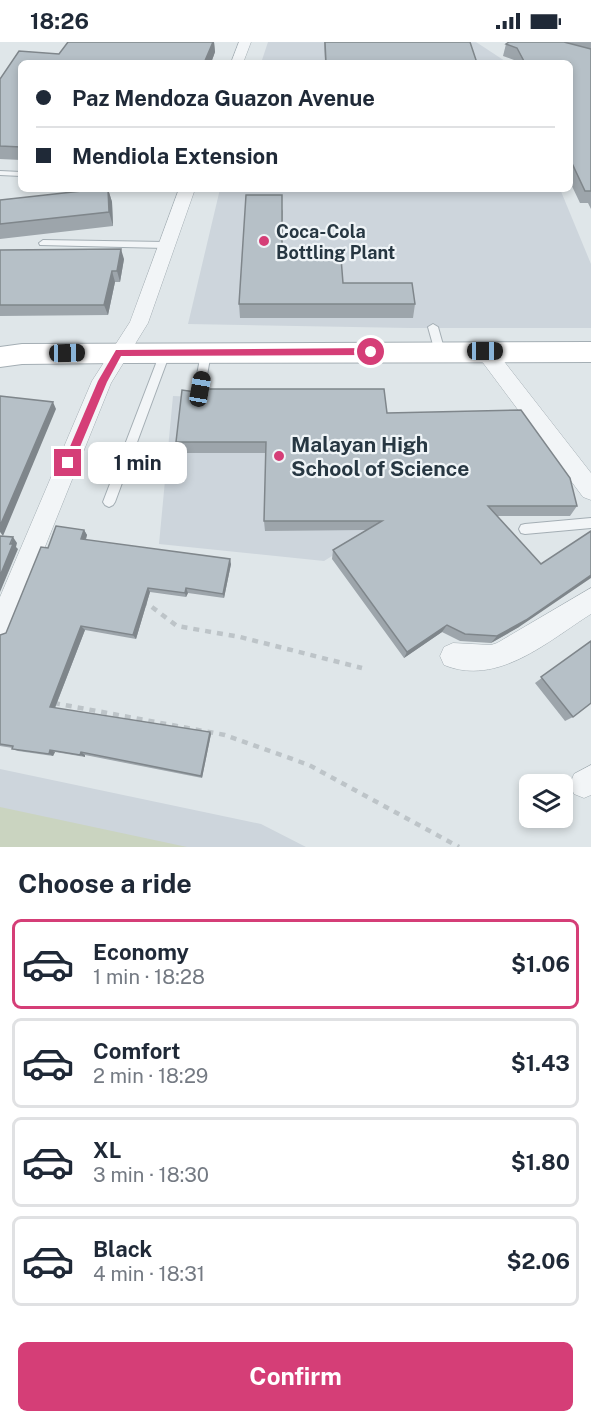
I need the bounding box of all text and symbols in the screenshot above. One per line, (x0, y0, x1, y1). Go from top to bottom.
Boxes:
text: 18:26 (30, 8, 89, 34)
text: Paz Mendoza Guazon Avenue (72, 85, 375, 111)
text: Mendiola Extension (72, 143, 278, 169)
place label: Coca-Cola Bottling Plant (276, 221, 395, 263)
marker: Coca-Cola Bottling Plant (257, 234, 271, 248)
route start (357, 338, 384, 365)
car (467, 342, 503, 360)
car (49, 344, 85, 362)
car (188, 370, 212, 408)
place label: Malayan High School of Science (291, 432, 469, 481)
callout: 1 min (89, 442, 188, 484)
route end (54, 449, 81, 476)
marker: Malayan High School of Science (272, 449, 286, 463)
text: 1 min (113, 451, 162, 475)
map controls (519, 774, 573, 828)
button: layers (519, 774, 573, 828)
text: Choose a ride (18, 867, 192, 899)
icon: car (21, 937, 75, 991)
text: Economy (93, 939, 189, 965)
text: $1.06 (511, 951, 570, 977)
text: 1 min · 18:28 (93, 965, 205, 989)
icon: car (21, 1036, 75, 1090)
text: Comfort (93, 1038, 180, 1064)
text: $1.43 (511, 1050, 570, 1076)
text: 2 min · 18:29 (93, 1064, 208, 1088)
icon: car (21, 1135, 75, 1189)
text: XL (93, 1137, 121, 1163)
text: $1.80 (511, 1149, 570, 1175)
text: 3 min · 18:30 (93, 1163, 209, 1187)
icon: car (21, 1234, 75, 1288)
text: Black (93, 1236, 152, 1262)
text: $2.06 (506, 1248, 570, 1274)
text: 4 min · 18:31 (93, 1262, 205, 1286)
button: Confirm (18, 1342, 573, 1411)

